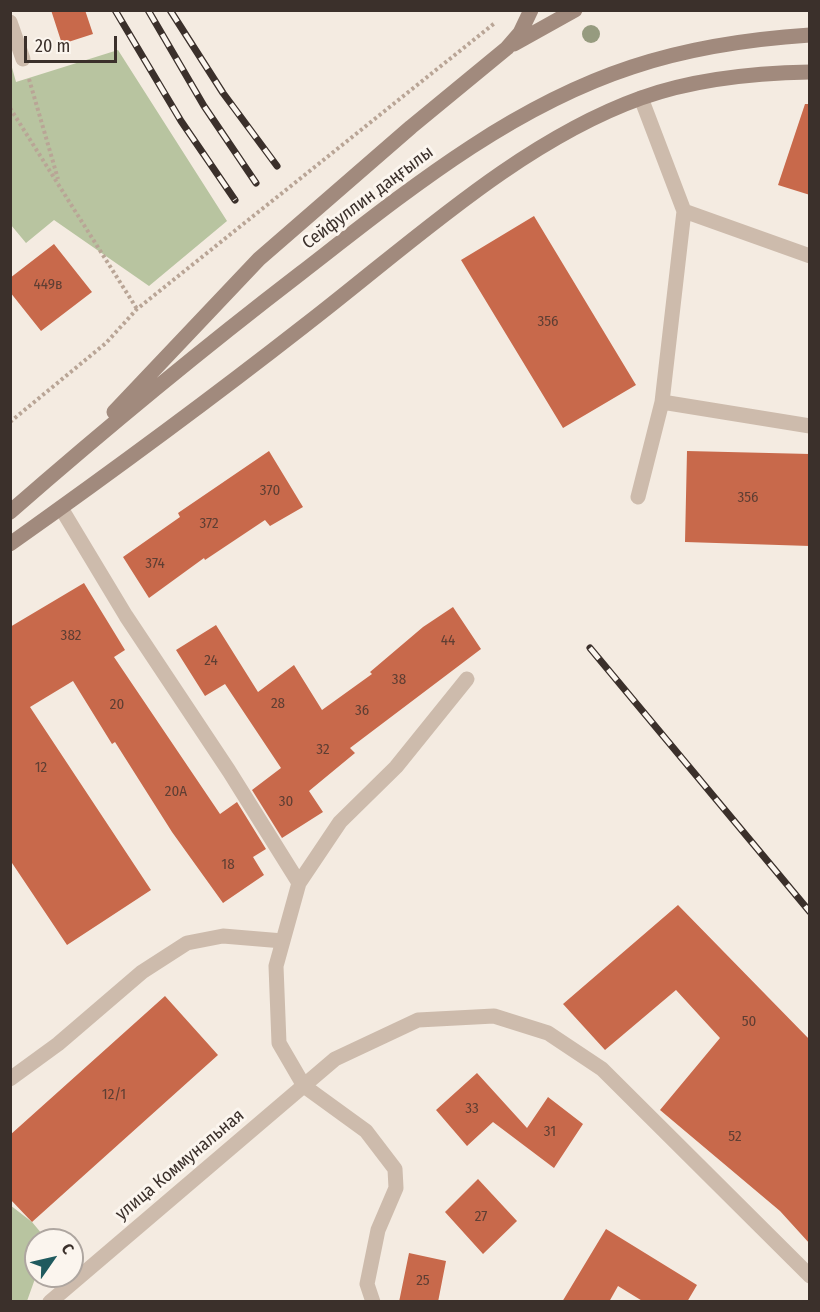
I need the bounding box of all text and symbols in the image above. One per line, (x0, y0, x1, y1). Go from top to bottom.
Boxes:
scale bar (27, 24, 120, 62)
text: 20 m (35, 35, 70, 57)
street label: Сейфуллин даңғылы (298, 142, 438, 254)
house number: 449в (33, 276, 63, 294)
house number: 356 (537, 313, 559, 331)
house number: 370 (260, 482, 280, 500)
house number: 356 (737, 489, 759, 507)
house number: 372 (199, 515, 219, 533)
house number: 374 (145, 555, 165, 573)
house number: 382 (61, 627, 81, 645)
house number: 44 (441, 632, 455, 650)
house number: 24 (204, 652, 218, 670)
house number: 38 (392, 671, 406, 689)
house number: 28 (271, 695, 285, 713)
house number: 20 (110, 696, 124, 714)
house number: 36 (355, 702, 369, 720)
house number: 32 (316, 741, 330, 759)
house number: 12 (35, 759, 47, 777)
house number: 20А (165, 783, 187, 801)
house number: 30 (279, 793, 293, 811)
house number: 18 (221, 856, 235, 874)
house number: 50 (742, 1013, 756, 1031)
house number: 12/1 (102, 1086, 126, 1104)
house number: 33 (465, 1100, 479, 1118)
street label: улица Коммунальная (111, 1105, 249, 1225)
house number: 31 (544, 1123, 556, 1141)
house number: 52 (728, 1128, 742, 1146)
house number: 27 (475, 1208, 487, 1226)
north arrow (24, 1228, 84, 1288)
text: С (57, 1240, 78, 1258)
house number: 25 (416, 1272, 430, 1290)

